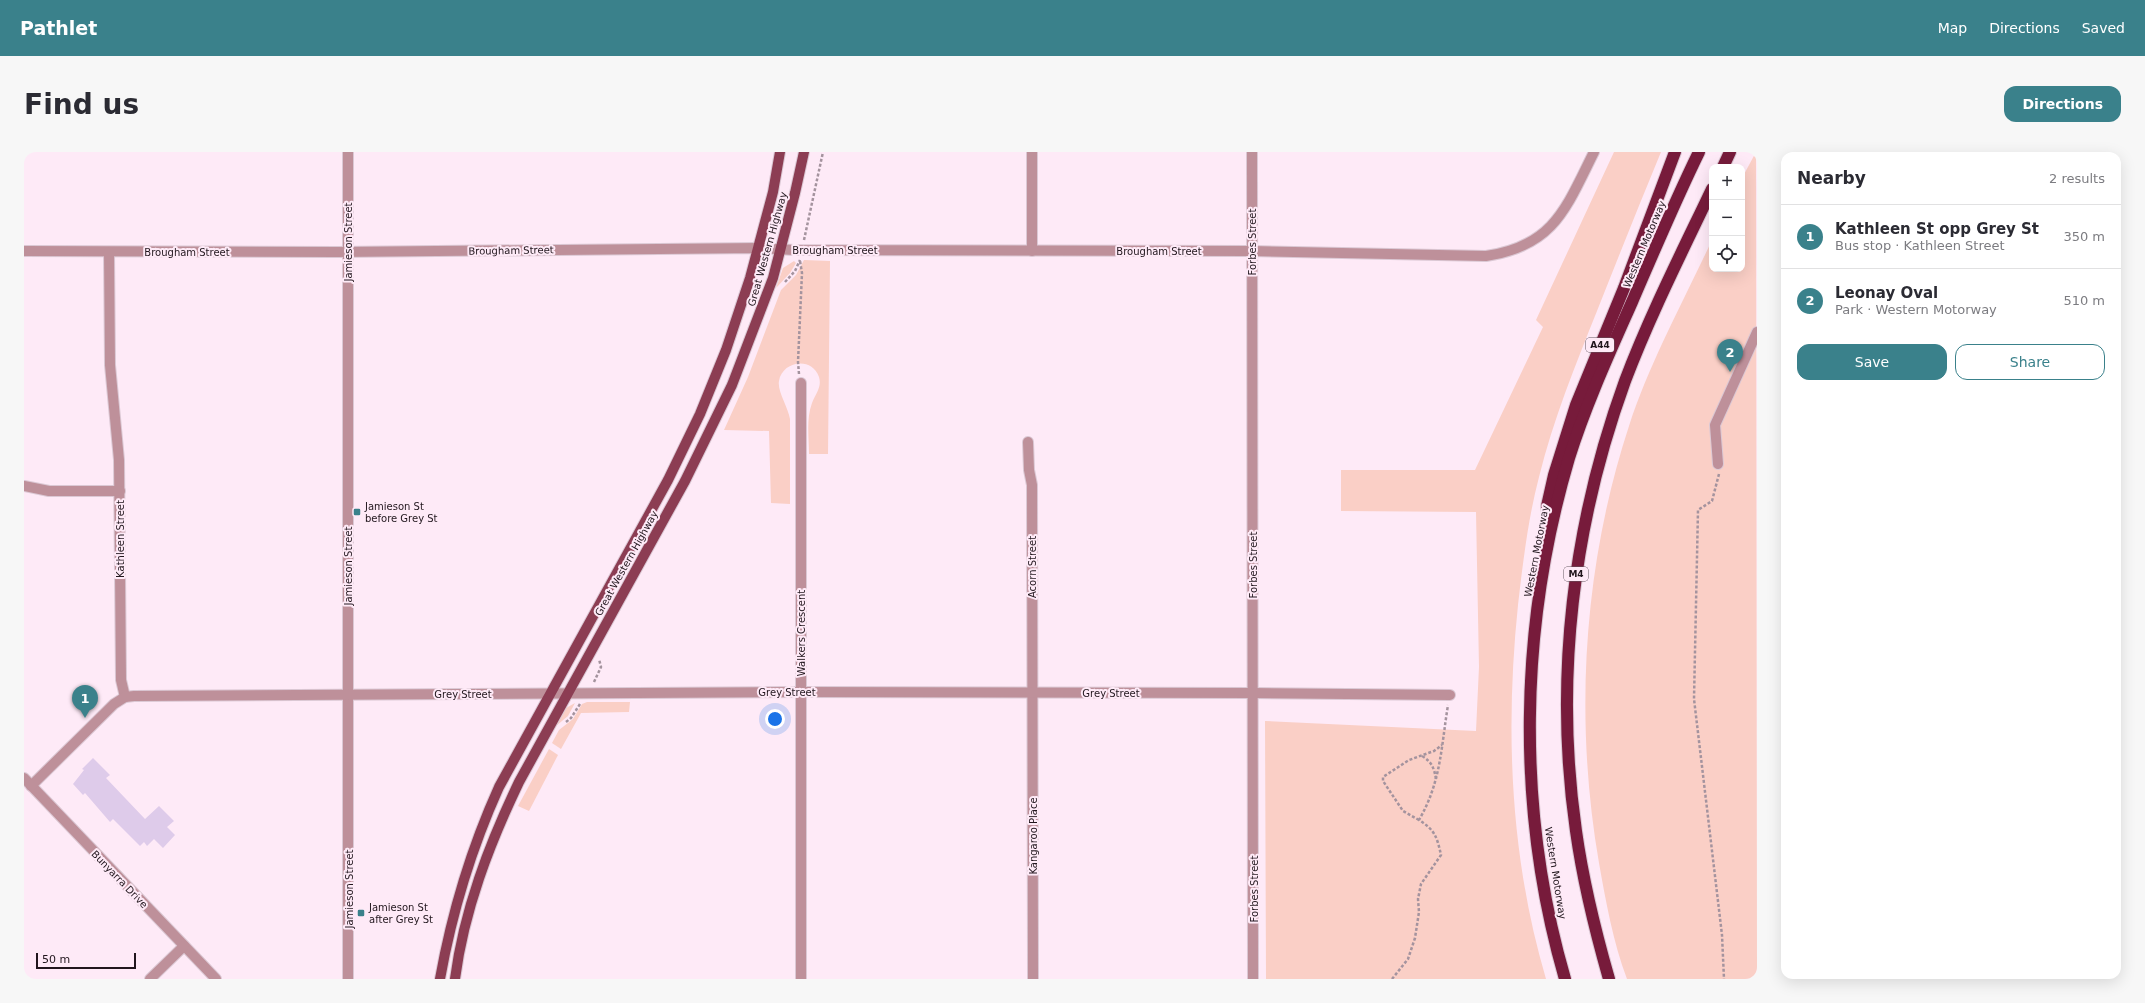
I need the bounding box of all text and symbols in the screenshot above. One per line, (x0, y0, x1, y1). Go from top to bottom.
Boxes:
text: Pathlet (20, 17, 97, 39)
text: Map (1938, 20, 1967, 36)
text: Directions (1989, 20, 2060, 36)
text: Saved (2082, 20, 2125, 36)
button: Directions (2004, 86, 2121, 122)
text: Find us (24, 88, 139, 121)
map controls (1709, 164, 1745, 272)
button: + (1709, 164, 1745, 200)
text: Nearby (1797, 168, 1866, 188)
text: 2 results (2049, 171, 2105, 186)
street label: Great Western Highway (746, 191, 789, 308)
street label: Western Motorway (1621, 199, 1668, 289)
button: − (1709, 200, 1745, 236)
street label: Jamieson Street (343, 202, 354, 282)
street label: Forbes Street (1247, 208, 1258, 275)
text: Kathleen St opp Grey St (1835, 220, 2039, 238)
text: 1 (1805, 229, 1815, 244)
text: 350 m (2063, 229, 2105, 244)
button: locate (1709, 236, 1745, 272)
text: Bus stop · Kathleen Street (1835, 238, 2005, 253)
street label: Brougham Street (468, 244, 554, 257)
street label: Brougham Street (792, 245, 878, 256)
street label: Brougham Street (1116, 246, 1202, 257)
street label: Brougham Street (144, 247, 230, 258)
text: Leonay Oval (1835, 284, 1938, 302)
text: 2 (1805, 293, 1815, 308)
text: 510 m (2063, 293, 2105, 308)
text: Park · Western Motorway (1835, 302, 1997, 317)
road number: A44 (1586, 338, 1614, 352)
pin: 2 (1717, 339, 1743, 372)
button: Save (1797, 344, 1947, 380)
button: Share (1955, 344, 2105, 380)
street label: Kathleen Street (115, 500, 126, 578)
place label: Jamieson St before Grey St (364, 501, 438, 524)
street label: Western Motorway (1522, 504, 1551, 598)
marker: Jamieson St before Grey St (352, 507, 362, 517)
street label: Great Western Highway (593, 509, 660, 618)
street label: Jamieson Street (343, 526, 354, 606)
street label: Forbes Street (1248, 531, 1259, 598)
street label: Acorn Street (1027, 536, 1038, 598)
road number: M4 (1564, 567, 1588, 581)
street label: Walkers Crescent (796, 590, 807, 676)
pin: 1 (72, 685, 98, 718)
street label: Grey Street (758, 687, 816, 698)
street label: Grey Street (1082, 688, 1140, 699)
street label: Grey Street (434, 689, 492, 700)
your location (765, 709, 785, 729)
street label: Kangaroo Place (1028, 797, 1039, 875)
street label: Western Motorway (1543, 826, 1568, 920)
street label: Bunyarra Drive (89, 848, 150, 910)
street label: Jamieson Street (344, 849, 355, 929)
street label: Forbes Street (1249, 855, 1260, 922)
place label: Jamieson St after Grey St (368, 902, 433, 925)
marker: Jamieson St after Grey St (356, 908, 366, 918)
scale bar (36, 951, 136, 970)
text: 50 m (42, 953, 70, 966)

